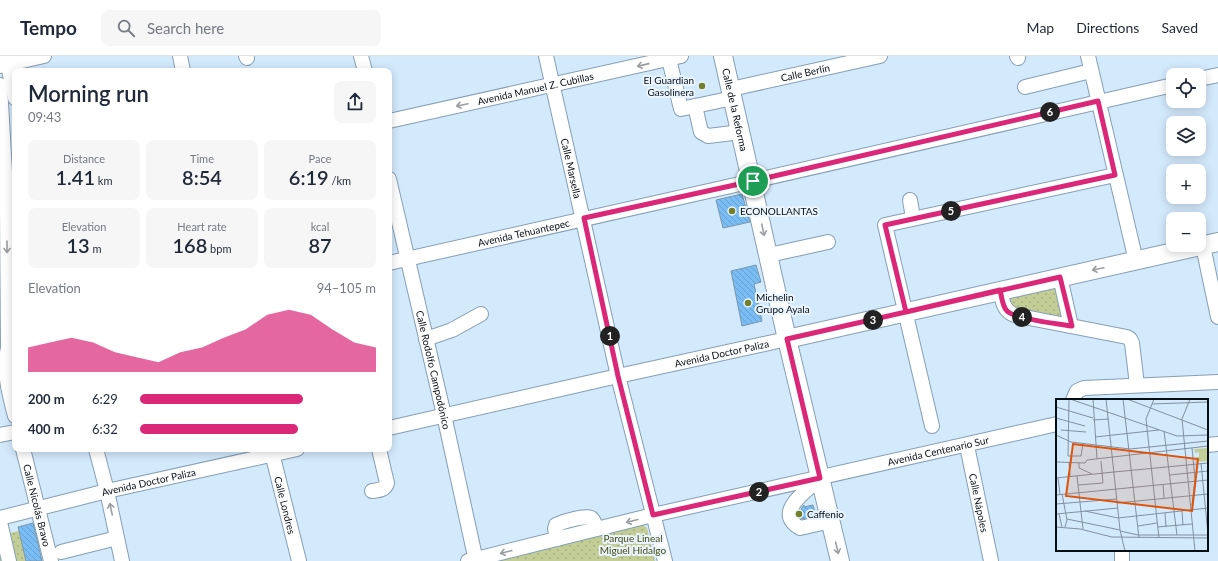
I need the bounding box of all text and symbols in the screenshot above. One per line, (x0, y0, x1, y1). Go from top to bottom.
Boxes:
search box (101, 10, 381, 46)
text: Tempo (20, 16, 77, 39)
icon: search (115, 17, 137, 39)
text: Search here (147, 19, 224, 37)
text: Map (1027, 19, 1054, 36)
text: Directions (1076, 19, 1139, 36)
text: Saved (1161, 19, 1198, 36)
one-way arrow (637, 61, 650, 69)
street label: Calle Berlín (780, 61, 831, 84)
street label: Calle de la Reforma (720, 67, 750, 152)
map controls (1166, 68, 1206, 252)
button: locate (1166, 68, 1206, 108)
street label: Avenida Manuel Z. Cubillas (476, 70, 595, 107)
place label: El Guardian Gasolinera (644, 74, 694, 98)
text: Morning run (28, 80, 149, 107)
button: share (334, 81, 376, 123)
marker: El Guardian Gasolinera (697, 81, 707, 91)
one-way arrow (456, 102, 469, 110)
pin: 6 (1040, 102, 1060, 122)
text: 6 (1047, 105, 1053, 118)
text: 09:43 (28, 109, 61, 125)
button: layers (1166, 116, 1206, 156)
street label: Calle Marsella (559, 137, 584, 199)
text: Distance (63, 152, 105, 165)
text: Time (190, 152, 214, 165)
text: Pace (309, 152, 331, 165)
pin (736, 164, 770, 198)
button: + (1166, 164, 1206, 204)
text: 1.41 (56, 165, 95, 189)
text: 8:54 (182, 165, 222, 189)
text: 6:19 (289, 165, 329, 189)
icon: arrive (742, 170, 764, 192)
text: km (95, 174, 112, 187)
text: /km (329, 174, 351, 187)
pin: 5 (941, 201, 961, 221)
text: 5 (948, 204, 954, 217)
place label: ECONOLLANTAS (740, 205, 818, 217)
marker: ECONOLLANTAS (727, 206, 737, 216)
button: − (1166, 212, 1206, 252)
street label: Avenida Tehuantepec (477, 216, 571, 249)
text: Elevation (62, 220, 106, 233)
text: Heart rate (177, 220, 227, 233)
text: kcal (311, 220, 329, 233)
one-way arrow (760, 224, 768, 237)
text: 13 (66, 233, 90, 257)
text: 168 (172, 233, 207, 257)
text: 87 (308, 233, 332, 257)
one-way arrow (3, 240, 11, 253)
text: m (90, 242, 102, 255)
text: bpm (207, 242, 232, 255)
one-way arrow (1091, 265, 1104, 273)
text: Elevation (28, 280, 81, 296)
text: 94–105 m (317, 280, 376, 296)
place label: Michelin Grupo Ayala (756, 291, 810, 315)
marker: Michelin Grupo Ayala (743, 298, 753, 308)
pin: 4 (1012, 307, 1032, 327)
street label: Calle Rodolfo Campodónico (414, 309, 453, 431)
pin: 3 (863, 310, 883, 330)
text: 4 (1019, 310, 1025, 323)
text: 3 (870, 313, 876, 326)
pin: 1 (600, 326, 620, 346)
text: 1 (607, 329, 613, 342)
street label: Avenida Doctor Paliza (673, 337, 770, 369)
text: 200 m (28, 391, 65, 407)
text: 6:29 (92, 391, 118, 407)
inset map (1056, 399, 1208, 551)
text: 400 m (28, 421, 65, 437)
text: 6:32 (92, 421, 118, 437)
street label: Avenida Centenario Sur (886, 433, 990, 468)
street label: Calle Nicolás Bravo (21, 463, 53, 548)
street label: Avenida Doctor Paliza (100, 466, 197, 498)
street label: Calle Nápoles (967, 472, 991, 533)
street label: Calle Londres (272, 475, 298, 535)
pin: 2 (749, 482, 769, 502)
text: 2 (756, 485, 762, 498)
one-way arrow (106, 503, 114, 516)
place label: Caffenio (807, 508, 844, 520)
marker: Caffenio (794, 509, 804, 519)
one-way arrow (626, 517, 639, 525)
park label: Parque Lineal Miguel Hidalgo (600, 532, 666, 556)
one-way arrow (833, 541, 841, 554)
one-way arrow (499, 548, 512, 556)

